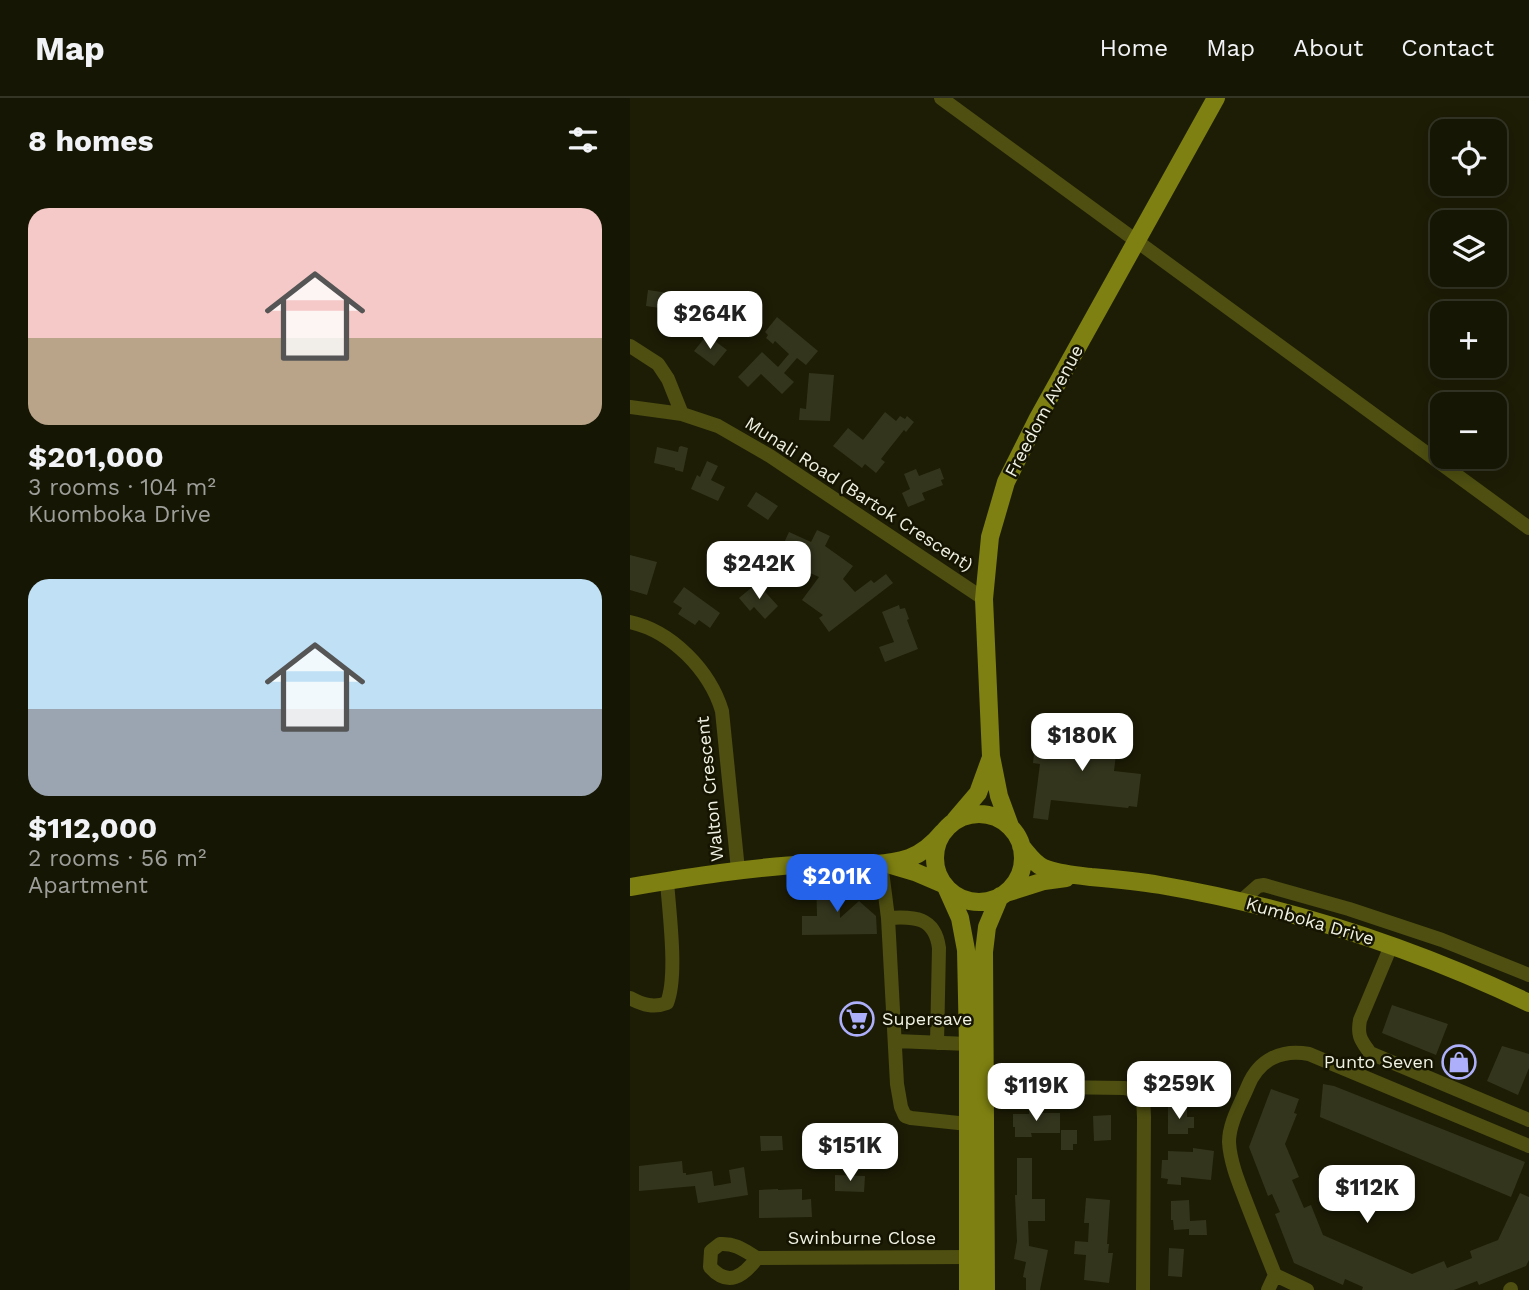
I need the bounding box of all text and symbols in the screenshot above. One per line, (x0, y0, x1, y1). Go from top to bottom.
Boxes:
text: Map (35, 29, 105, 68)
text: Home (1100, 34, 1168, 62)
text: Map (1206, 34, 1255, 62)
text: About (1293, 34, 1363, 62)
text: Contact (1401, 34, 1494, 62)
map controls (1430, 119, 1507, 469)
button: locate (1430, 119, 1507, 196)
icon: filters (564, 121, 602, 159)
text: 8 homes (28, 123, 154, 158)
button: layers (1430, 210, 1507, 287)
icon: home (252, 253, 378, 379)
pin: $264K (661, 292, 759, 351)
text: $264K (673, 300, 747, 327)
button: + (1430, 301, 1507, 378)
street label: Freedom Avenue (1000, 341, 1087, 480)
button: − (1430, 392, 1507, 469)
street label: Munali Road (Bartok Crescent) (741, 412, 977, 575)
text: $201,000 (28, 439, 164, 474)
text: 3 rooms · 104 m² (28, 474, 216, 501)
text: Kuomboka Drive (28, 501, 211, 528)
pin: $242K (710, 542, 808, 601)
text: $242K (723, 550, 795, 577)
icon: home (252, 624, 378, 750)
pin: $180K (1033, 714, 1131, 773)
street label: Walton Crescent (691, 715, 728, 863)
text: $180K (1047, 722, 1117, 749)
text: $112,000 (28, 810, 157, 845)
text: 2 rooms · 56 m² (28, 845, 206, 872)
pin: $201K (788, 854, 886, 914)
text: $201K (802, 863, 872, 890)
text: Apartment (28, 872, 148, 899)
street label: Kumboka Drive (1244, 892, 1377, 949)
supermarket icon: Supersave (838, 1000, 876, 1038)
place label: Supersave (882, 1008, 972, 1029)
shop icon: Punto Seven (1440, 1043, 1478, 1081)
place label: Punto Seven (1324, 1051, 1434, 1072)
pin: $259K (1130, 1062, 1228, 1121)
pin: $119K (987, 1063, 1085, 1123)
text: $259K (1143, 1070, 1215, 1097)
text: $119K (1004, 1072, 1068, 1099)
pin: $151K (801, 1124, 899, 1183)
text: $151K (818, 1132, 882, 1159)
pin: $112K (1318, 1166, 1416, 1225)
text: $112K (1335, 1174, 1399, 1201)
street label: Swinburne Close (788, 1227, 936, 1248)

